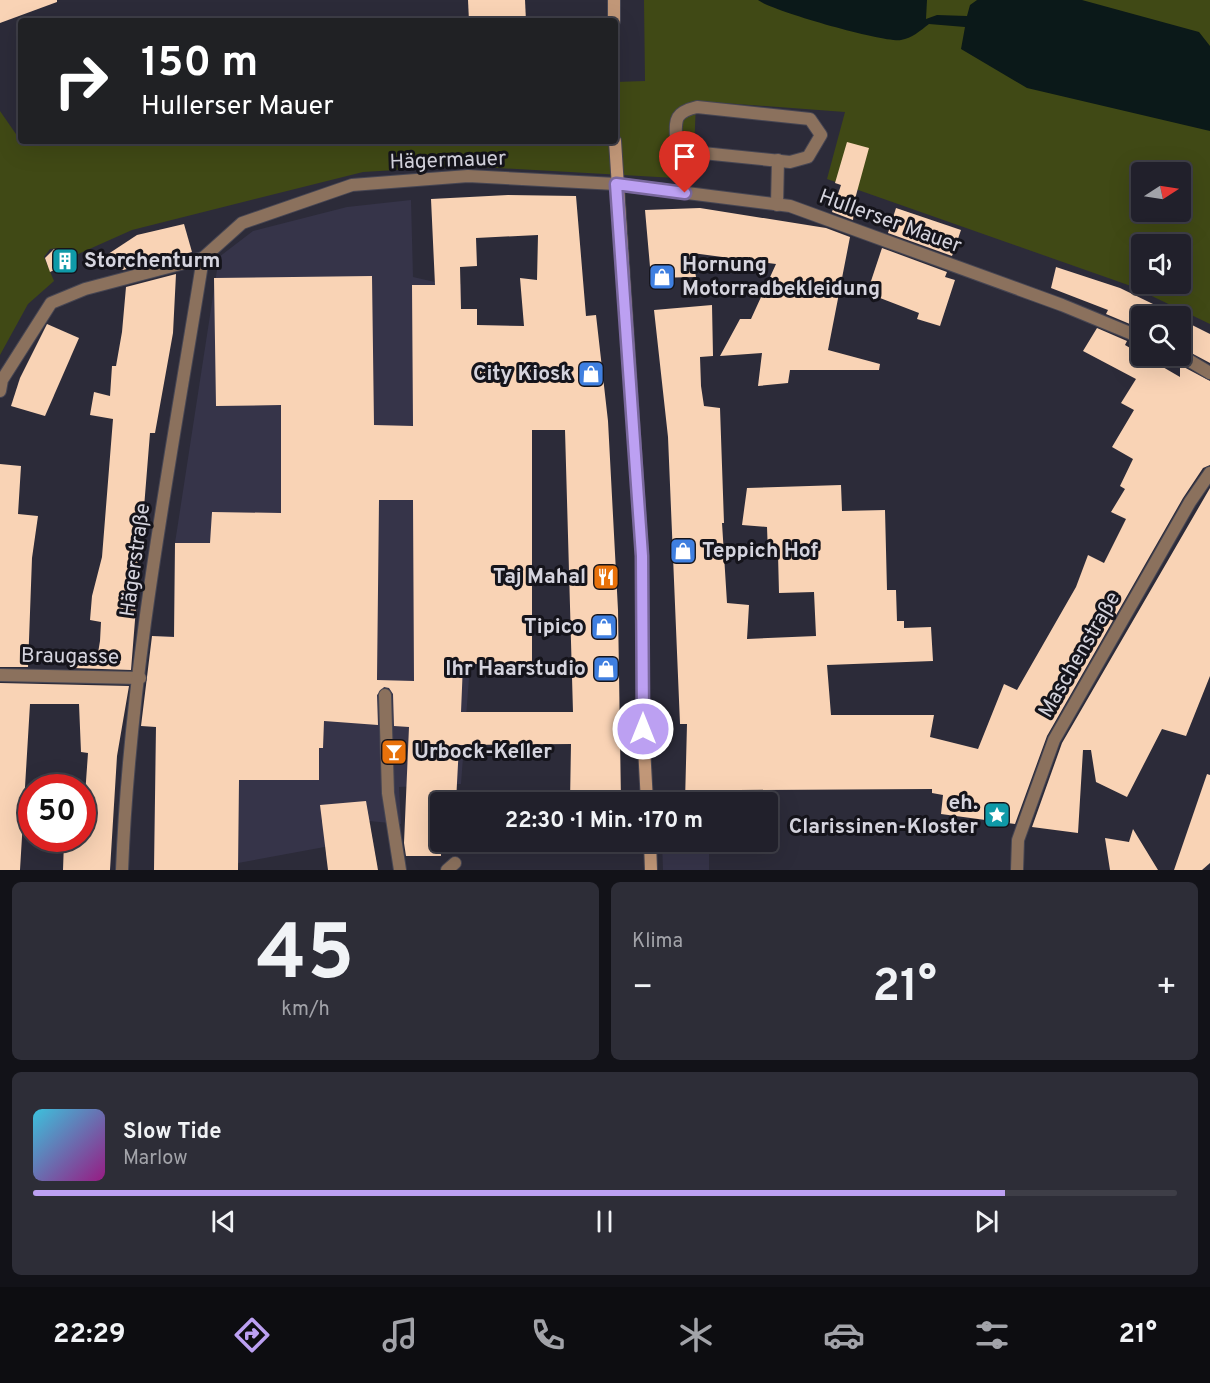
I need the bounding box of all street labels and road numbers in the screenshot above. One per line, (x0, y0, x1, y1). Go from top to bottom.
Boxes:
street label: Hägermauer (389, 145, 507, 177)
street label: Hullerser Mauer (815, 184, 965, 260)
street label: Hägerstraße (115, 501, 157, 619)
street label: Maschenstraße (1033, 587, 1127, 723)
street label: Braugasse (21, 643, 119, 671)

